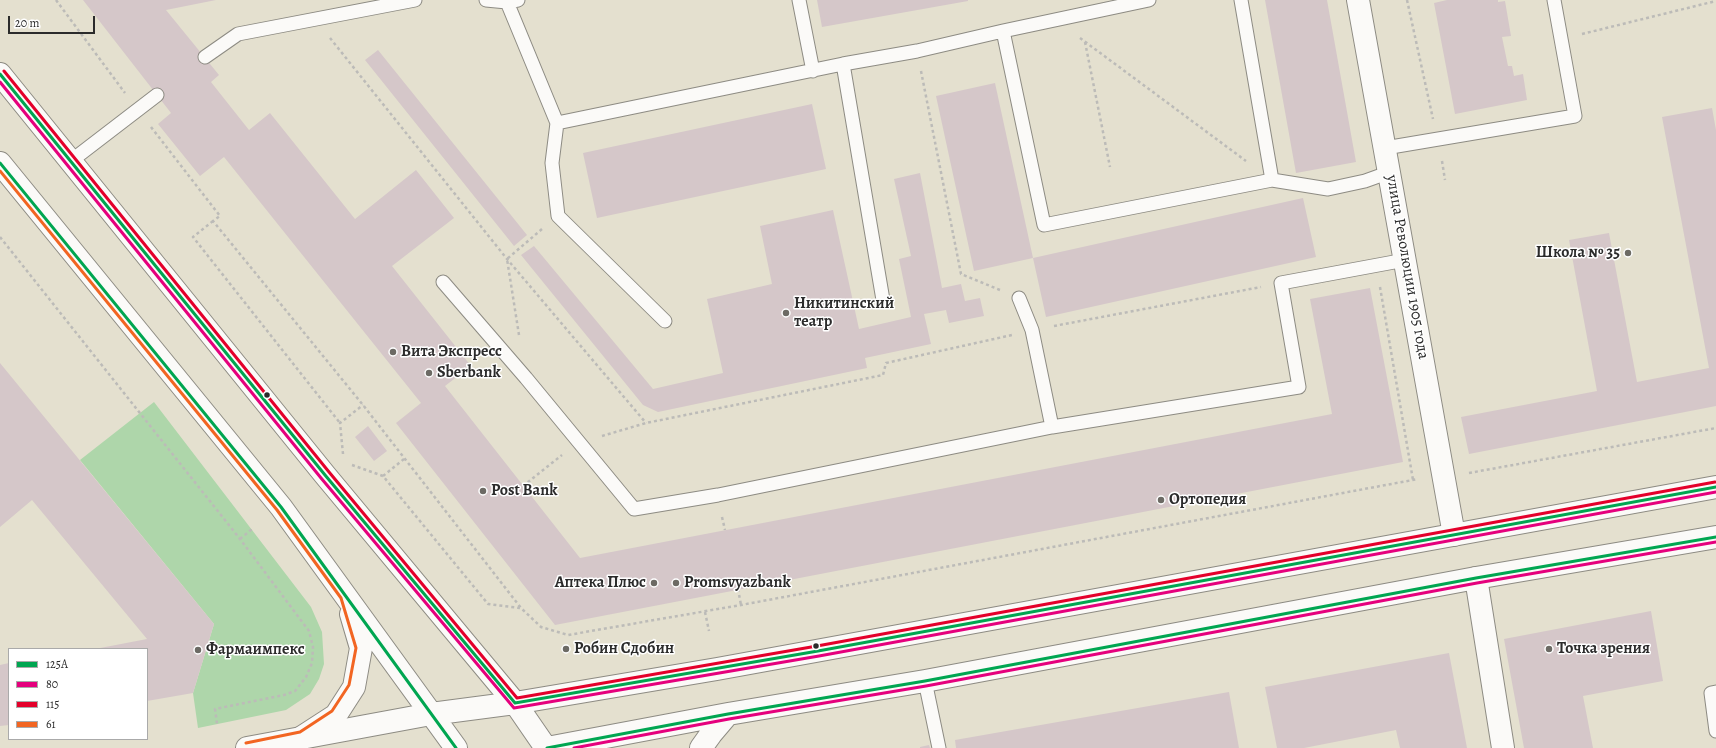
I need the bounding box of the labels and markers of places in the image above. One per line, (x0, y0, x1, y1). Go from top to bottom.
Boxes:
place label: Школа № 35 (1536, 243, 1620, 263)
marker: Школа № 35 (1623, 248, 1633, 258)
place label: Никитинский театр (794, 294, 894, 332)
marker: Никитинский театр (781, 308, 791, 318)
place label: Вита Экспресс (401, 342, 502, 362)
marker: Вита Экспресс (388, 347, 398, 357)
place label: Sberbank (437, 363, 501, 383)
marker: Sberbank (424, 368, 434, 378)
unlabelled marker (262, 390, 272, 400)
place label: Post Bank (491, 481, 558, 501)
marker: Post Bank (478, 486, 488, 496)
place label: Ортопедия (1169, 490, 1246, 510)
marker: Ортопедия (1156, 495, 1166, 505)
place label: Аптека Плюс (555, 573, 646, 593)
place label: Promsvyazbank (684, 573, 791, 593)
marker: Аптека Плюс (649, 578, 659, 588)
marker: Promsvyazbank (671, 578, 681, 588)
place label: Робин Сдобин (574, 639, 674, 659)
place label: Точка зрения (1557, 639, 1650, 659)
place label: Фармаимпекс (206, 640, 305, 660)
unlabelled marker (811, 641, 821, 651)
marker: Робин Сдобин (561, 644, 571, 654)
marker: Точка зрения (1544, 644, 1554, 654)
marker: Фармаимпекс (193, 645, 203, 655)

